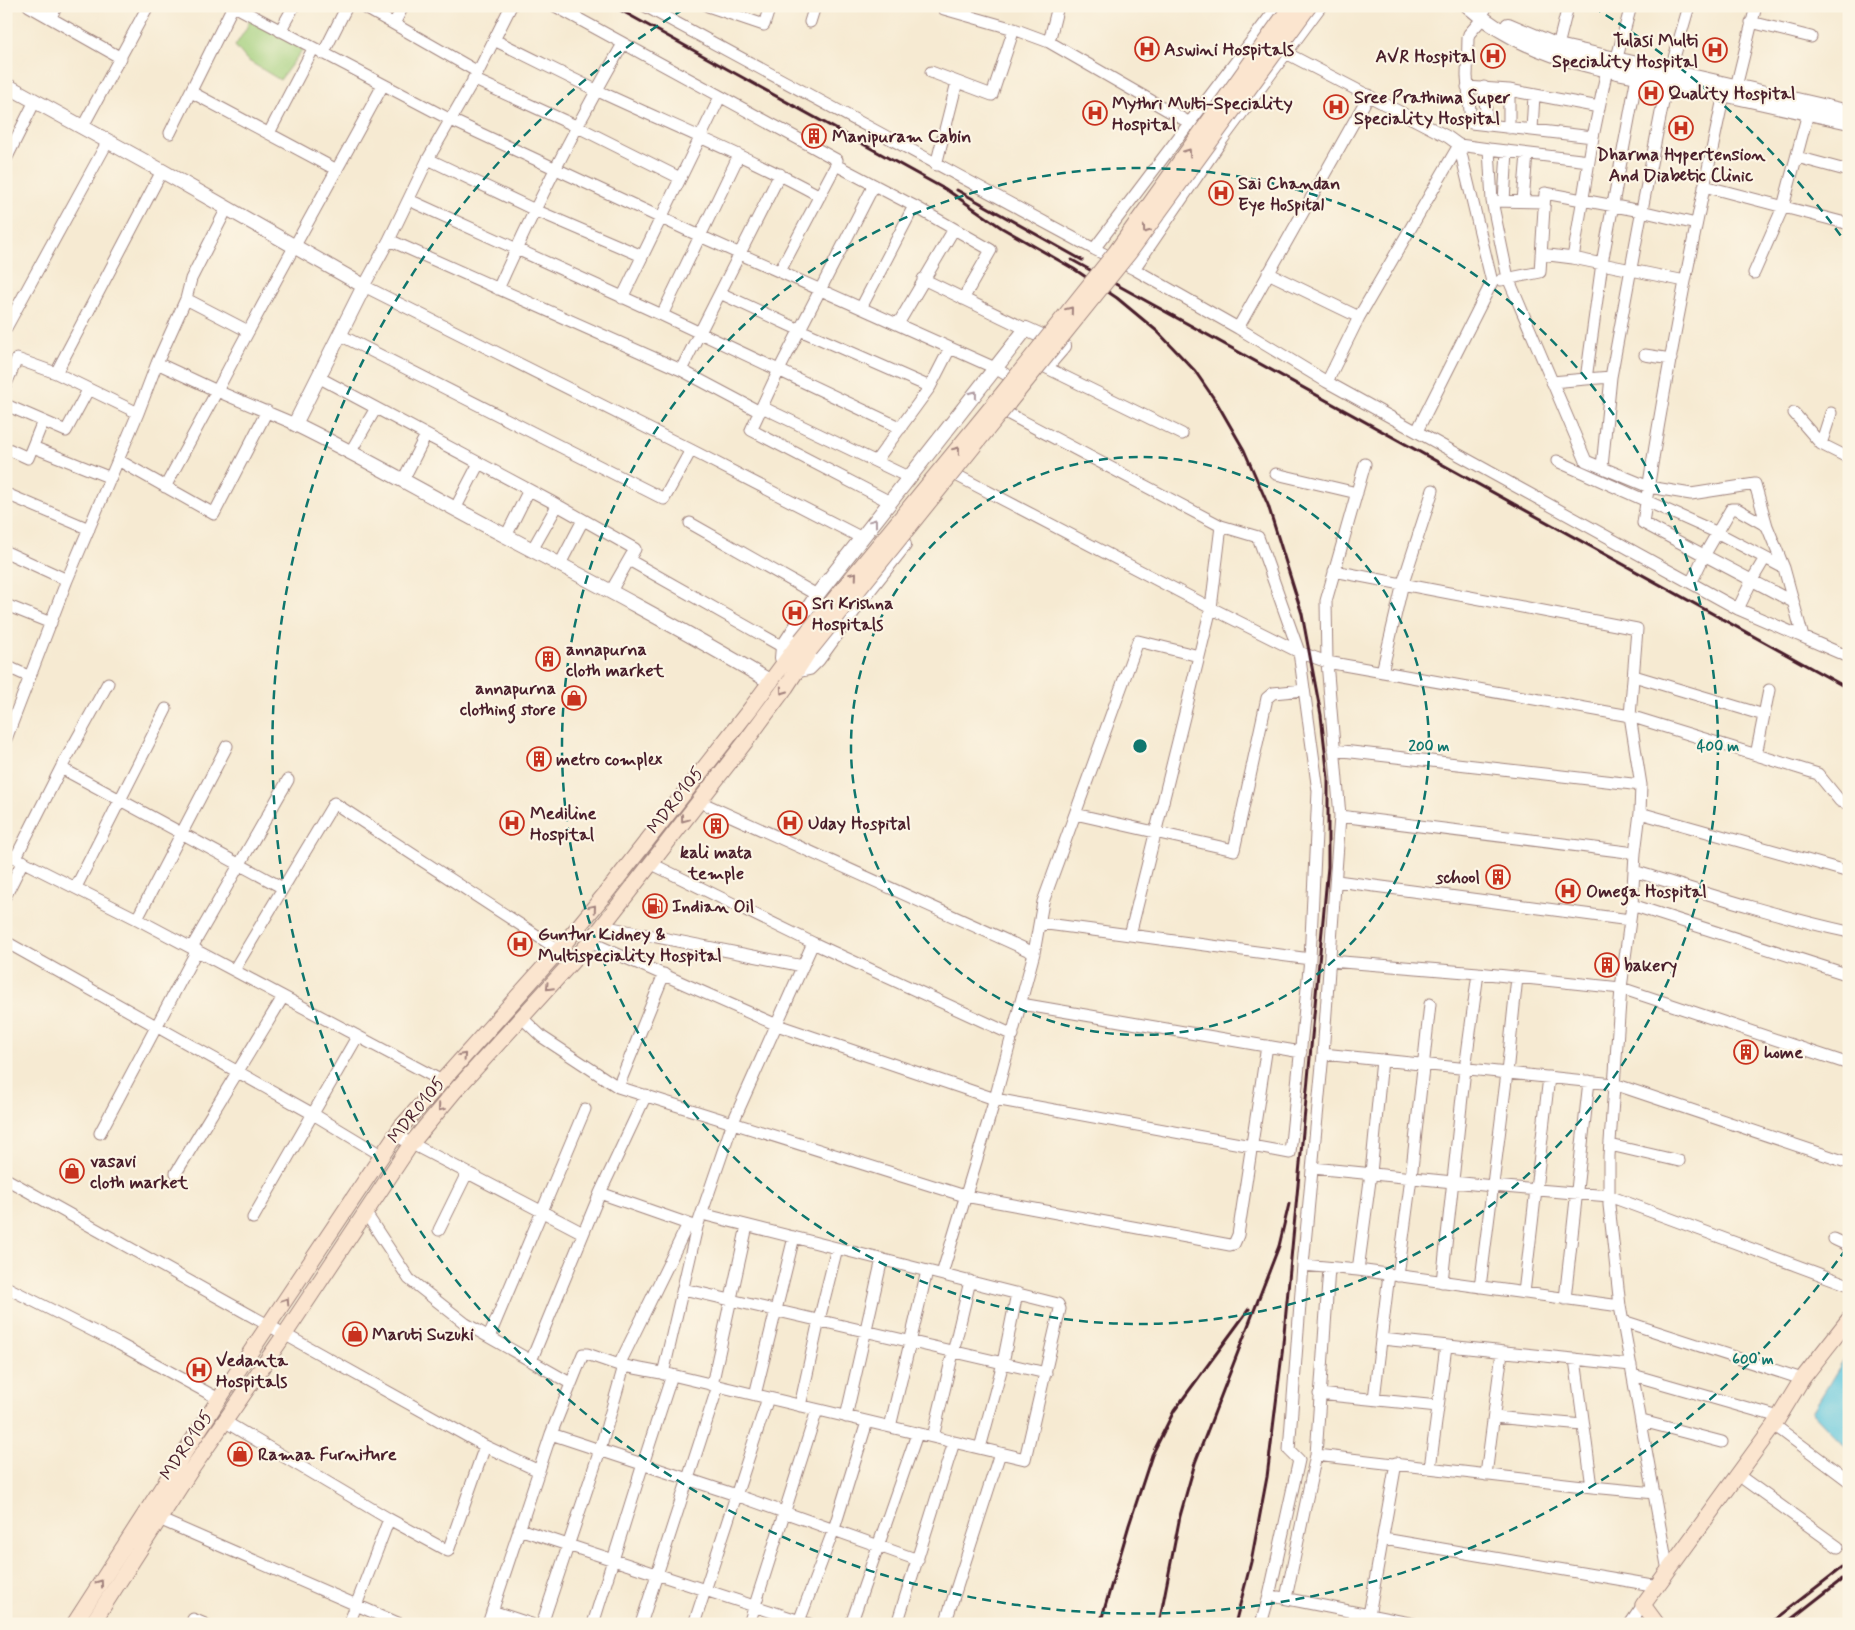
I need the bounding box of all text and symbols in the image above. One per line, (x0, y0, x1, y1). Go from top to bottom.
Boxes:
place label: Tulasi Multi Speciality Hospital (1552, 29, 1698, 74)
hospital icon: Aswini Hospitals (1134, 36, 1160, 62)
hospital icon: Tulasi Multi Speciality Hospital (1702, 37, 1728, 63)
place label: Aswini Hospitals (1164, 38, 1294, 62)
hospital icon: AVR Hospital (1480, 43, 1506, 69)
place label: AVR Hospital (1376, 45, 1476, 69)
hospital icon: Quality Hospital (1638, 80, 1664, 106)
place label: Quality Hospital (1668, 82, 1795, 106)
place label: Sree Prathima Super Speciality Hospital (1354, 86, 1511, 131)
place label: Mythri Multi-Speciality Hospital (1112, 92, 1293, 137)
hospital icon: Sree Prathima Super Speciality Hospital (1323, 94, 1349, 120)
hospital icon: Mythri Multi-Speciality Hospital (1082, 100, 1108, 126)
hospital icon: Dharma Hypertension And Diabetic Clinic (1668, 115, 1694, 141)
building icon: Manipuram Cabin (801, 123, 827, 149)
place label: Manipuram Cabin (832, 125, 971, 149)
place label: Dharma Hypertension And Diabetic Clinic (1597, 143, 1766, 188)
one-way arrow (1182, 148, 1191, 157)
place label: Sai Chandan Eye Hospital (1238, 172, 1340, 217)
hospital icon: Sai Chandan Eye Hospital (1208, 180, 1234, 206)
one-way arrow (1143, 224, 1152, 233)
one-way arrow (1064, 306, 1073, 315)
one-way arrow (969, 391, 977, 400)
one-way arrow (951, 446, 960, 455)
one-way arrow (868, 518, 877, 528)
one-way arrow (848, 572, 856, 581)
place label: Sri Krishna Hospitals (812, 592, 893, 637)
hospital icon: Sri Krishna Hospitals (782, 600, 808, 626)
place label: annapurna cloth market (566, 638, 665, 683)
building icon: annapurna cloth market (535, 646, 561, 672)
place label: annapurna clothing store (460, 677, 556, 724)
shop icon: annapurna clothing store (561, 685, 587, 711)
one-way arrow (780, 685, 789, 695)
centre of rings (1131, 737, 1149, 755)
text: 200 m (1409, 737, 1450, 757)
text: 400 m (1697, 737, 1739, 757)
building icon: metro complex (526, 746, 552, 772)
place label: metro complex (556, 748, 663, 772)
street label: MDR0105 (642, 762, 710, 839)
place label: Mediline Hospital (530, 802, 596, 847)
hospital icon: Mediline Hospital (499, 810, 525, 836)
hospital icon: Uday Hospital (777, 810, 803, 836)
place label: Uday Hospital (808, 812, 911, 836)
one-way arrow (681, 813, 690, 823)
building icon: kali mata temple (703, 813, 729, 839)
place label: kali mata temple (680, 841, 752, 886)
building icon: school (1485, 864, 1511, 890)
place label: school (1434, 866, 1480, 890)
hospital icon: Omega Hospital (1555, 878, 1581, 904)
place label: Omega Hospital (1586, 880, 1707, 906)
fuel station icon: Indian Oil (642, 893, 668, 919)
place label: Indian Oil (672, 895, 754, 919)
one-way arrow (588, 905, 596, 914)
place label: Guntur Kidney & Multispeciality Hospital (538, 923, 722, 968)
hospital icon: Guntur Kidney & Multispeciality Hospital (507, 931, 533, 957)
building icon: bakery (1594, 952, 1620, 978)
place label: bakery (1624, 954, 1677, 978)
one-way arrow (546, 981, 555, 990)
building icon: home (1733, 1039, 1759, 1065)
place label: home (1764, 1041, 1803, 1065)
one-way arrow (457, 1053, 466, 1062)
street label: MDR0105 (382, 1072, 451, 1149)
one-way arrow (437, 1102, 446, 1111)
place label: vasavi cloth market (90, 1150, 189, 1195)
shop icon: vasavi cloth market (59, 1158, 85, 1184)
one-way arrow (280, 1297, 289, 1306)
shop icon: Maruti Suzuki (342, 1321, 368, 1347)
place label: Maruti Suzuki (372, 1323, 474, 1347)
place label: Vedanta Hospitals (216, 1349, 289, 1394)
text: 600 m (1732, 1350, 1774, 1370)
hospital icon: Vedanta Hospitals (186, 1357, 212, 1383)
street label: MDR0105 (155, 1406, 219, 1485)
shop icon: Ramaa Furniture (227, 1441, 253, 1467)
place label: Ramaa Furniture (258, 1443, 397, 1467)
one-way arrow (95, 1580, 103, 1589)

